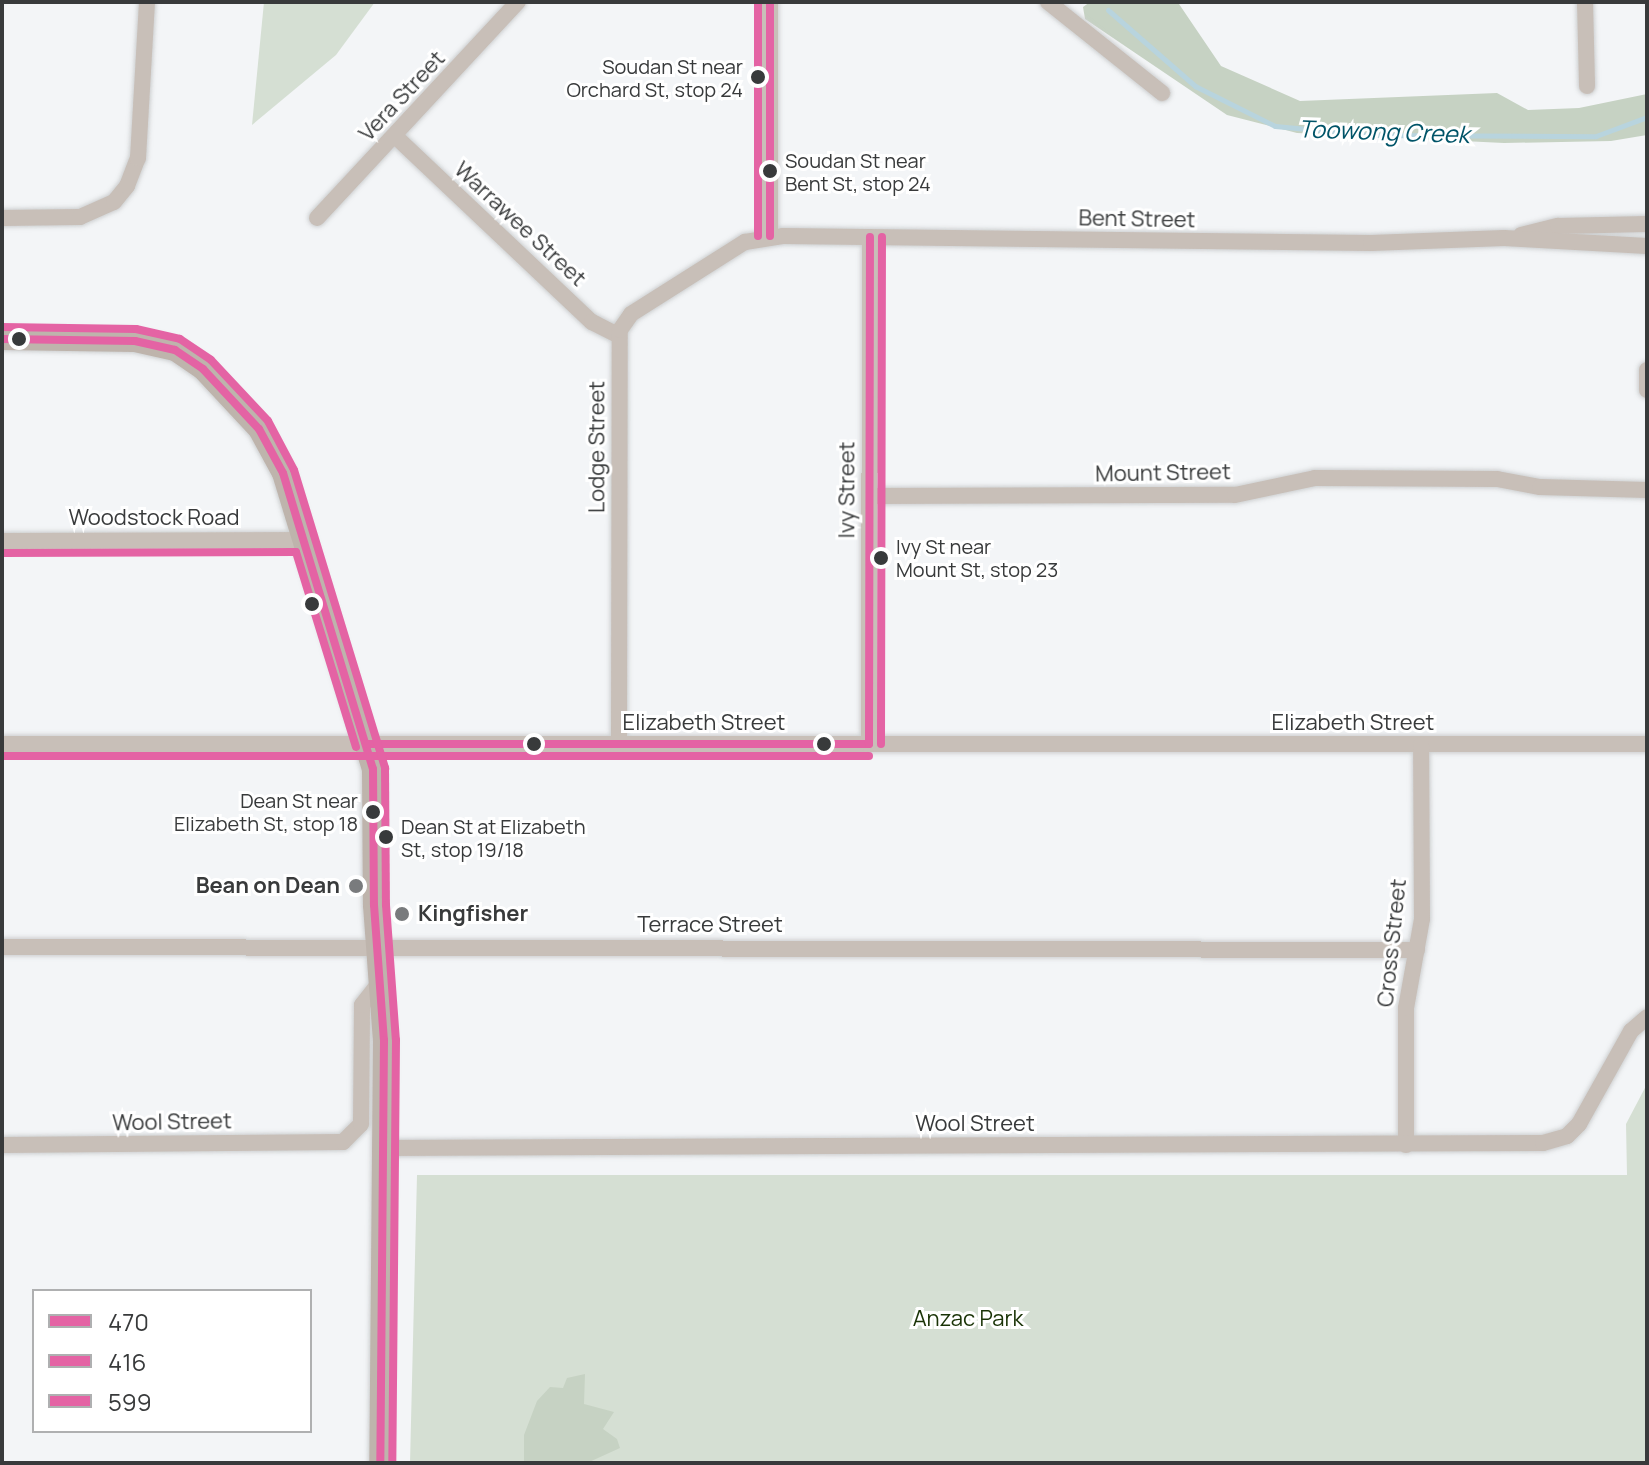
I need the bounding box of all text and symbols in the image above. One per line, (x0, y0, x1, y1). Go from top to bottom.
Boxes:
street label: Vera Street (354, 45, 450, 147)
place label: Soudan St near Orchard St, stop 24 (566, 54, 743, 101)
marker: Soudan St near Orchard St, stop 24 (750, 69, 766, 85)
water label: Toowong Creek (1298, 114, 1470, 148)
place label: Soudan St near Bent St, stop 24 (785, 148, 931, 195)
street label: Warrawee Street (449, 156, 591, 292)
marker: Soudan St near Bent St, stop 24 (762, 163, 778, 179)
street label: Bent Street (1078, 205, 1196, 233)
unlabelled marker (11, 331, 27, 347)
street label: Lodge Street (584, 381, 610, 513)
street label: Ivy Street (834, 442, 860, 538)
street label: Mount Street (1095, 459, 1231, 487)
street label: Woodstock Road (69, 505, 239, 531)
place label: Ivy St near Mount St, stop 23 (896, 534, 1058, 581)
marker: Ivy St near Mount St, stop 23 (873, 550, 889, 566)
unlabelled marker (304, 596, 320, 612)
street label: Elizabeth Street (623, 710, 785, 736)
street label: Elizabeth Street (1272, 710, 1434, 736)
unlabelled marker (526, 736, 542, 752)
unlabelled marker (816, 736, 832, 752)
place label: Dean St near Elizabeth St, stop 18 (174, 788, 358, 835)
marker: Dean St near Elizabeth St, stop 18 (365, 804, 381, 820)
place label: Dean St at Elizabeth St, stop 19/18 (401, 814, 586, 861)
marker: Dean St at Elizabeth St, stop 19/18 (378, 829, 394, 845)
place label: Bean on Dean (196, 873, 340, 899)
marker: Bean on Dean (347, 877, 365, 895)
street label: Cross Street (1372, 878, 1412, 1008)
place label: Kingfisher (418, 901, 528, 927)
marker: Kingfisher (393, 905, 411, 923)
street label: Terrace Street (637, 912, 783, 938)
street label: Wool Street (112, 1108, 232, 1136)
street label: Wool Street (915, 1111, 1035, 1137)
legend (32, 1289, 312, 1433)
text: 470 (108, 1305, 149, 1338)
park label: Anzac Park (913, 1306, 1023, 1332)
text: 416 (108, 1345, 146, 1378)
text: 599 (108, 1385, 152, 1418)

